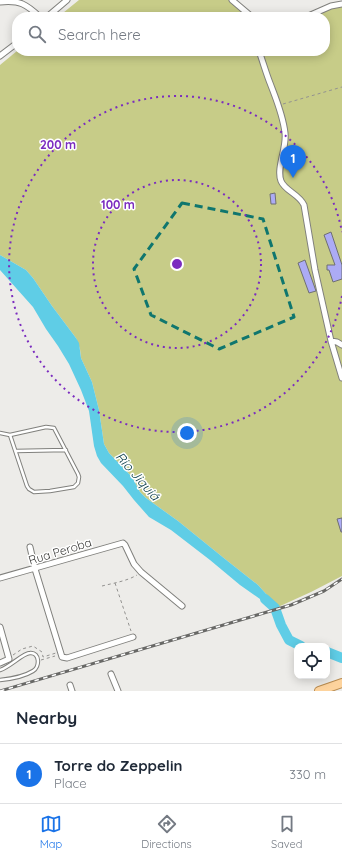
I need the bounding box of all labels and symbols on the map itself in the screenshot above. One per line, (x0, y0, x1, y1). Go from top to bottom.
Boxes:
text: 200 m (40, 137, 76, 152)
pin: 1 (280, 145, 306, 178)
text: 100 m (101, 197, 135, 212)
centre of rings (170, 257, 184, 271)
your location (177, 423, 197, 443)
water label: Rio Jiquiá (113, 448, 164, 504)
street label: Rua Peroba (27, 534, 93, 568)

